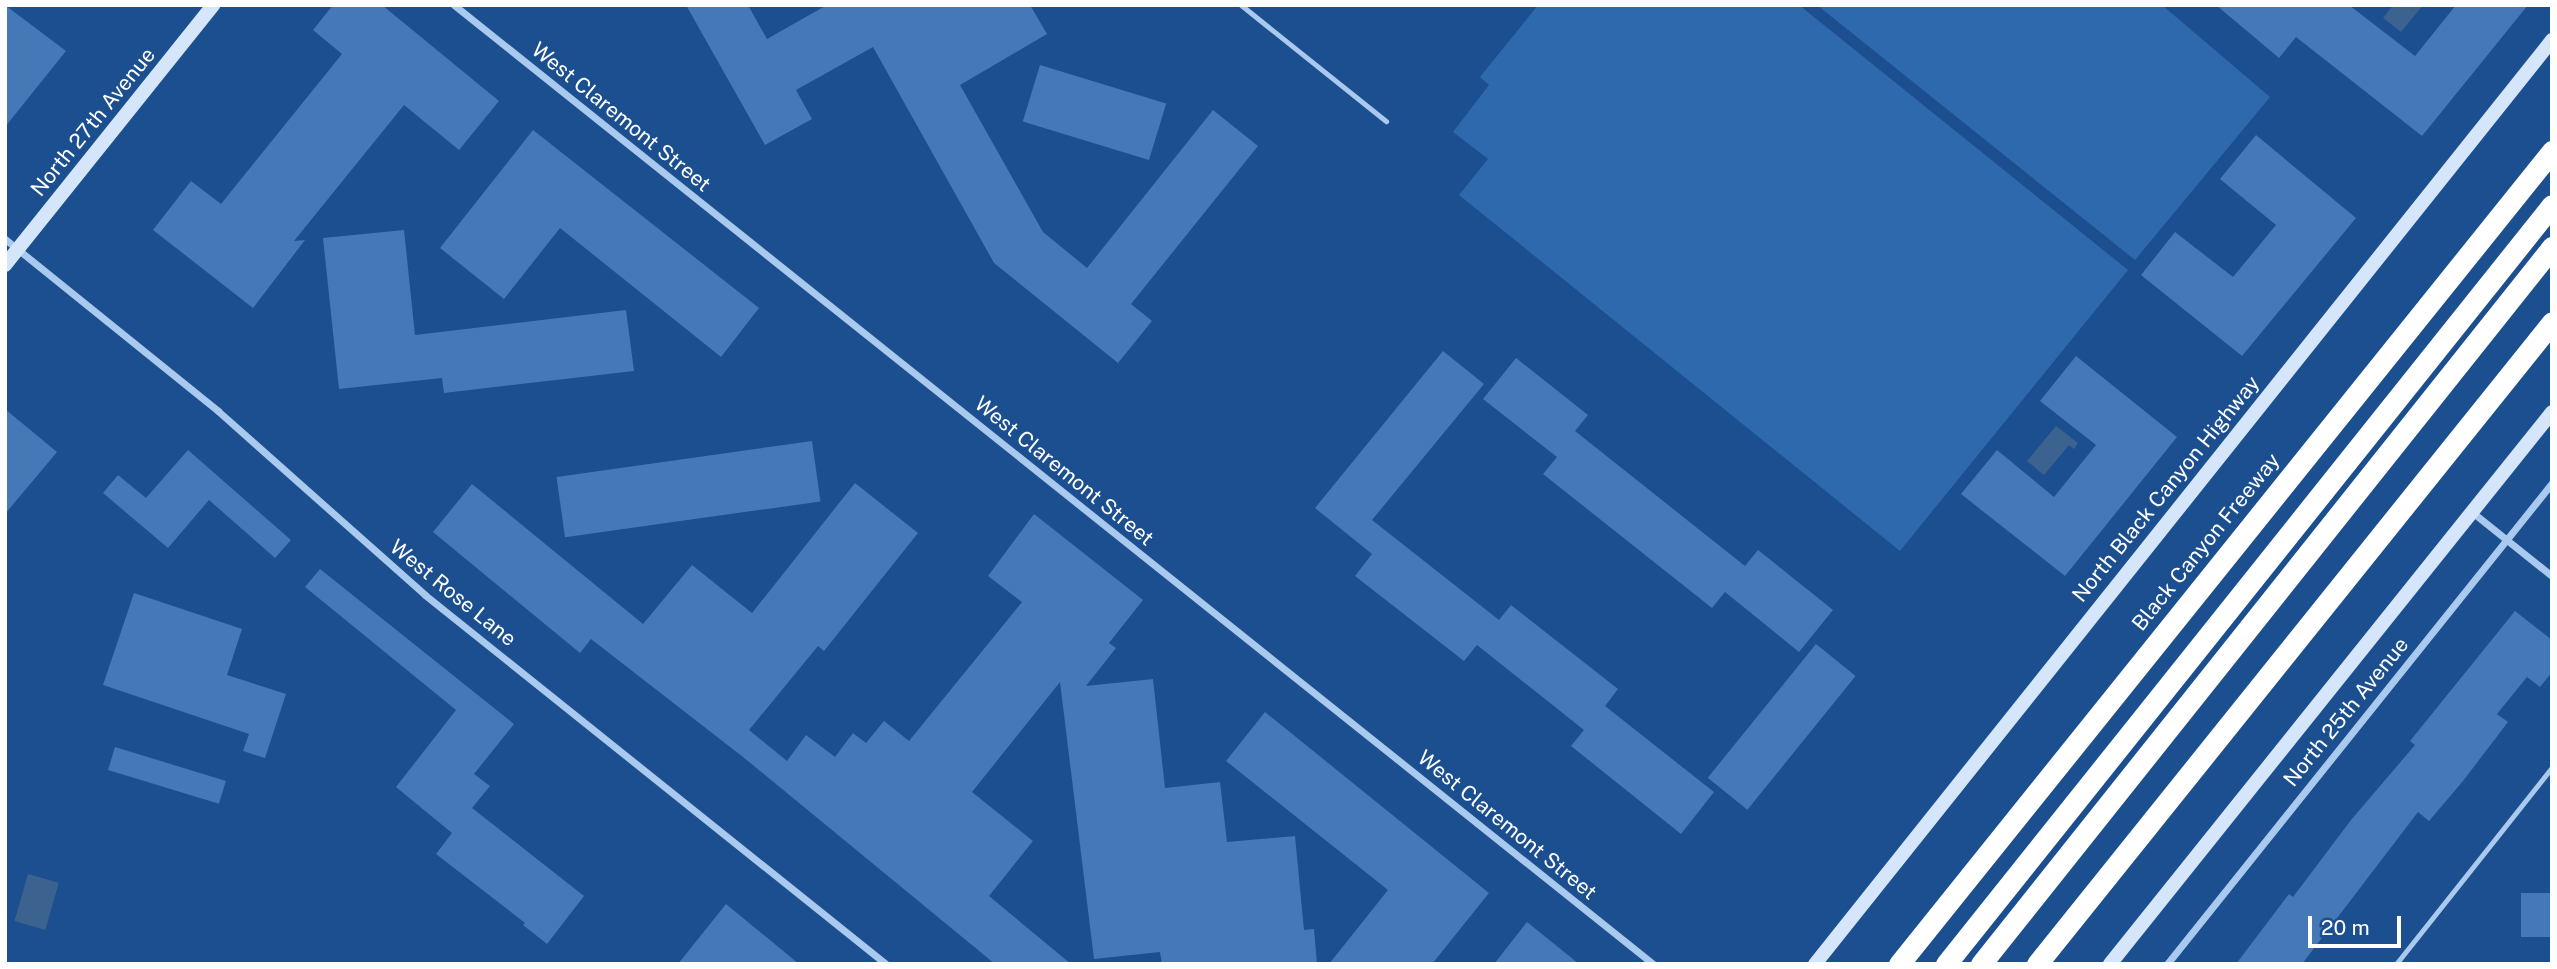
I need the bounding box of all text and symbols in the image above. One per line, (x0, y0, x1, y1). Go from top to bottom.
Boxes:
street label: West Claremont Street (526, 37, 716, 197)
street label: North 27th Avenue (25, 43, 161, 201)
street label: North Black Canyon Highway (2067, 371, 2265, 607)
street label: West Claremont Street (969, 391, 1159, 551)
street label: Black Canyon Freeway (2127, 448, 2285, 636)
street label: West Rose Lane (385, 534, 521, 652)
street label: North 25th Avenue (2278, 632, 2414, 792)
street label: West Claremont Street (1412, 745, 1602, 905)
scale bar (2312, 902, 2405, 946)
text: 20 m (2321, 915, 2370, 940)

